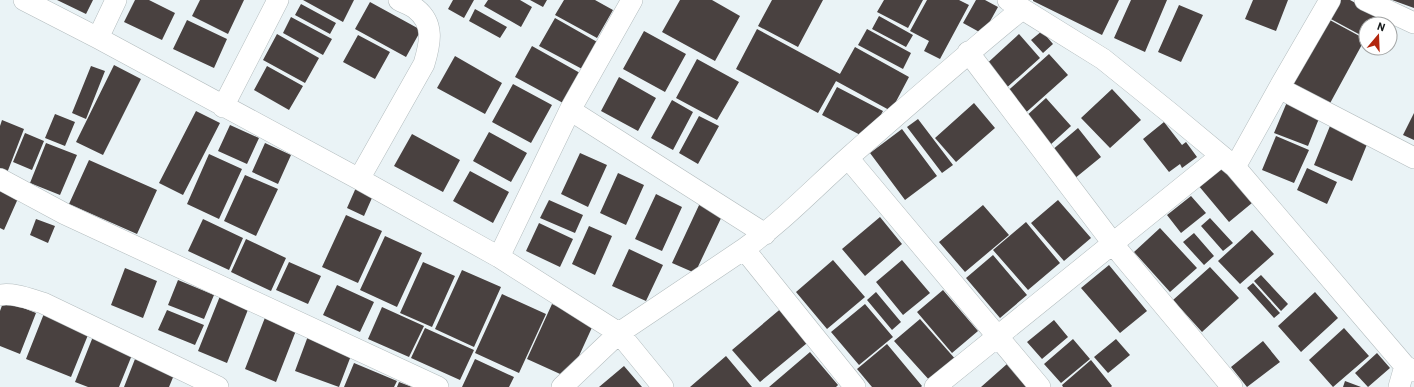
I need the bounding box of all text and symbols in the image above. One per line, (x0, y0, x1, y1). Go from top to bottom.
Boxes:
north arrow (1358, 16, 1398, 56)
text: N (1376, 19, 1387, 33)

